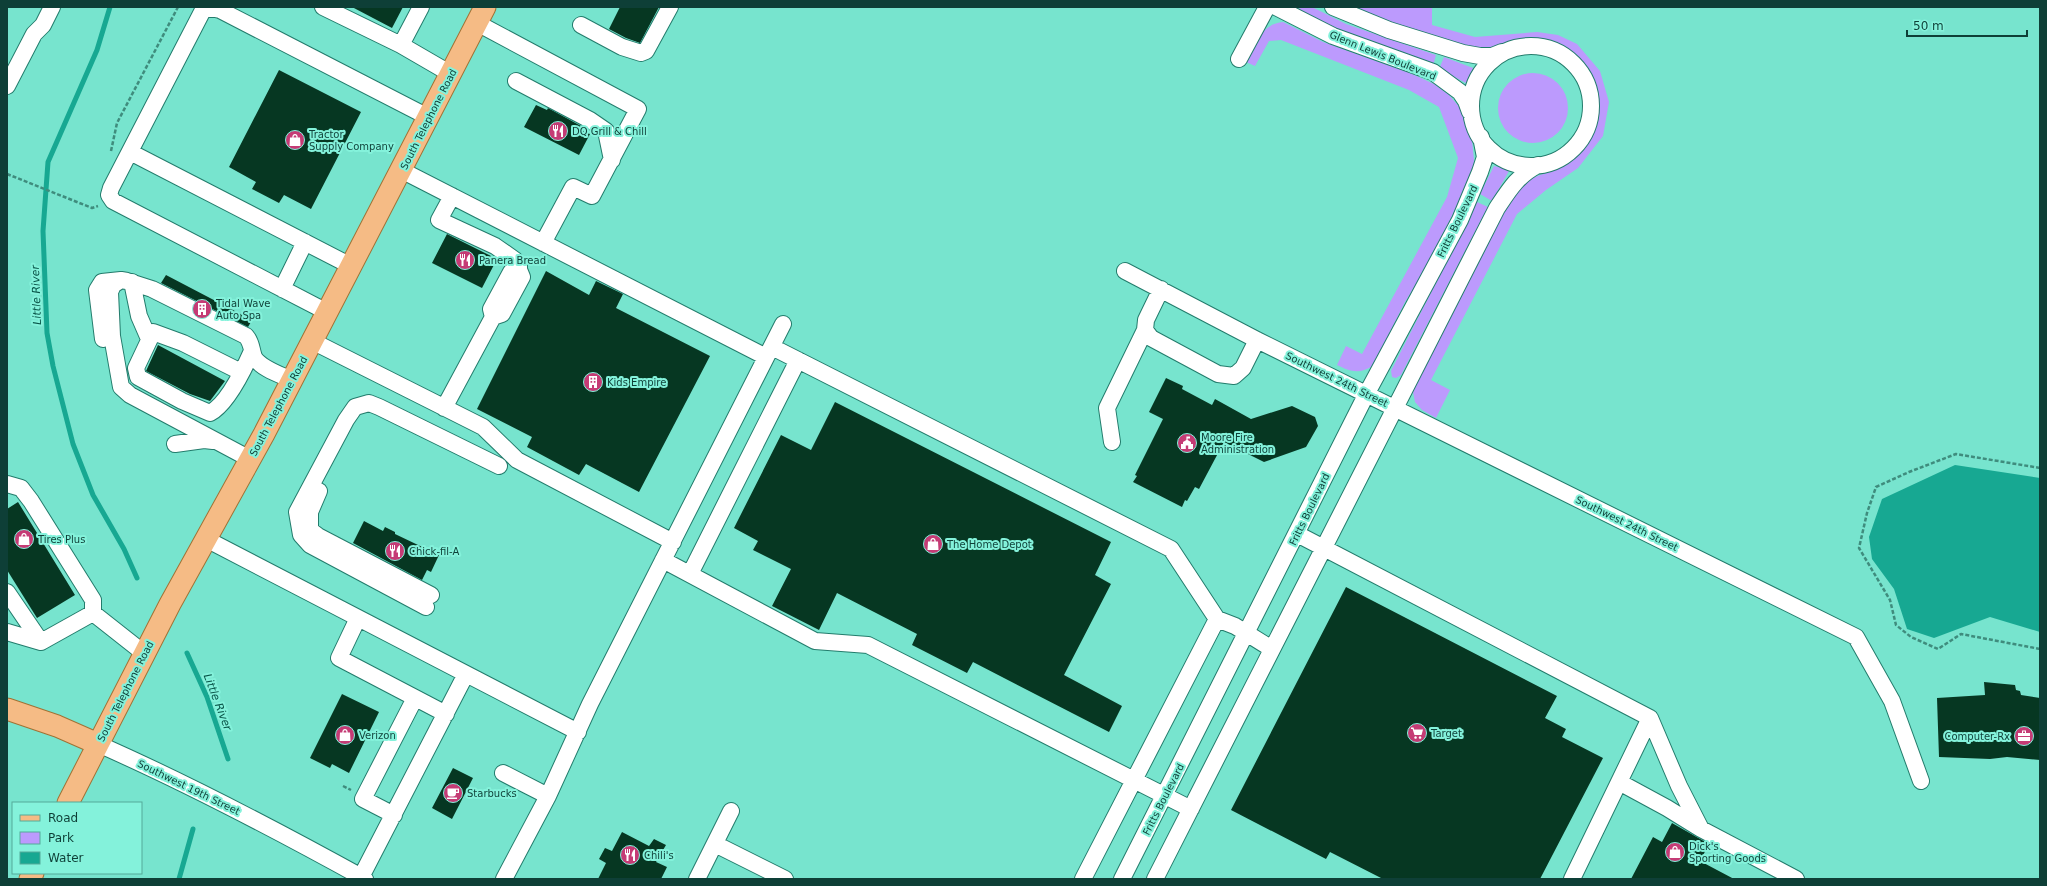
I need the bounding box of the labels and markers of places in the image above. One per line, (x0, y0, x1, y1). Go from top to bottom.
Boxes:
restaurant icon: DQ Grill & Chill (547, 120, 569, 142)
place label: DQ Grill & Chill (572, 126, 647, 137)
shop icon: Tractor Supply Company (284, 129, 306, 151)
place label: Tractor Supply Company (308, 129, 394, 152)
restaurant icon: Panera Bread (454, 249, 476, 271)
place label: Panera Bread (479, 255, 546, 266)
building icon: Tidal Wave Auto Spa (191, 298, 213, 320)
place label: Tidal Wave Auto Spa (215, 298, 270, 321)
building icon: Kids Empire (582, 371, 604, 393)
place label: Kids Empire (607, 377, 666, 388)
public building icon: Moore Fire Administration (1176, 432, 1198, 454)
place label: Moore Fire Administration (1201, 432, 1274, 455)
shop icon: Tires Plus (13, 528, 35, 550)
shop icon: The Home Depot (922, 533, 944, 555)
place label: Tires Plus (37, 534, 85, 545)
place label: The Home Depot (946, 539, 1032, 550)
restaurant icon: Chick-fil-A (384, 540, 406, 562)
place label: Chick-fil-A (409, 546, 459, 557)
supermarket icon: Target (1406, 722, 1428, 744)
shop icon: Verizon (334, 724, 356, 746)
office icon: Computer-Rx (2013, 725, 2035, 747)
place label: Target (1430, 728, 1462, 739)
place label: Verizon (359, 730, 396, 741)
place label: Computer-Rx (1944, 731, 2010, 742)
cafe icon: Starbucks (442, 782, 464, 804)
place label: Starbucks (467, 788, 517, 799)
shop icon: Dick's Sporting Goods (1664, 841, 1686, 863)
place label: Dick's Sporting Goods (1689, 841, 1766, 864)
restaurant icon: Chili's (619, 844, 641, 866)
place label: Chili's (644, 850, 674, 861)

